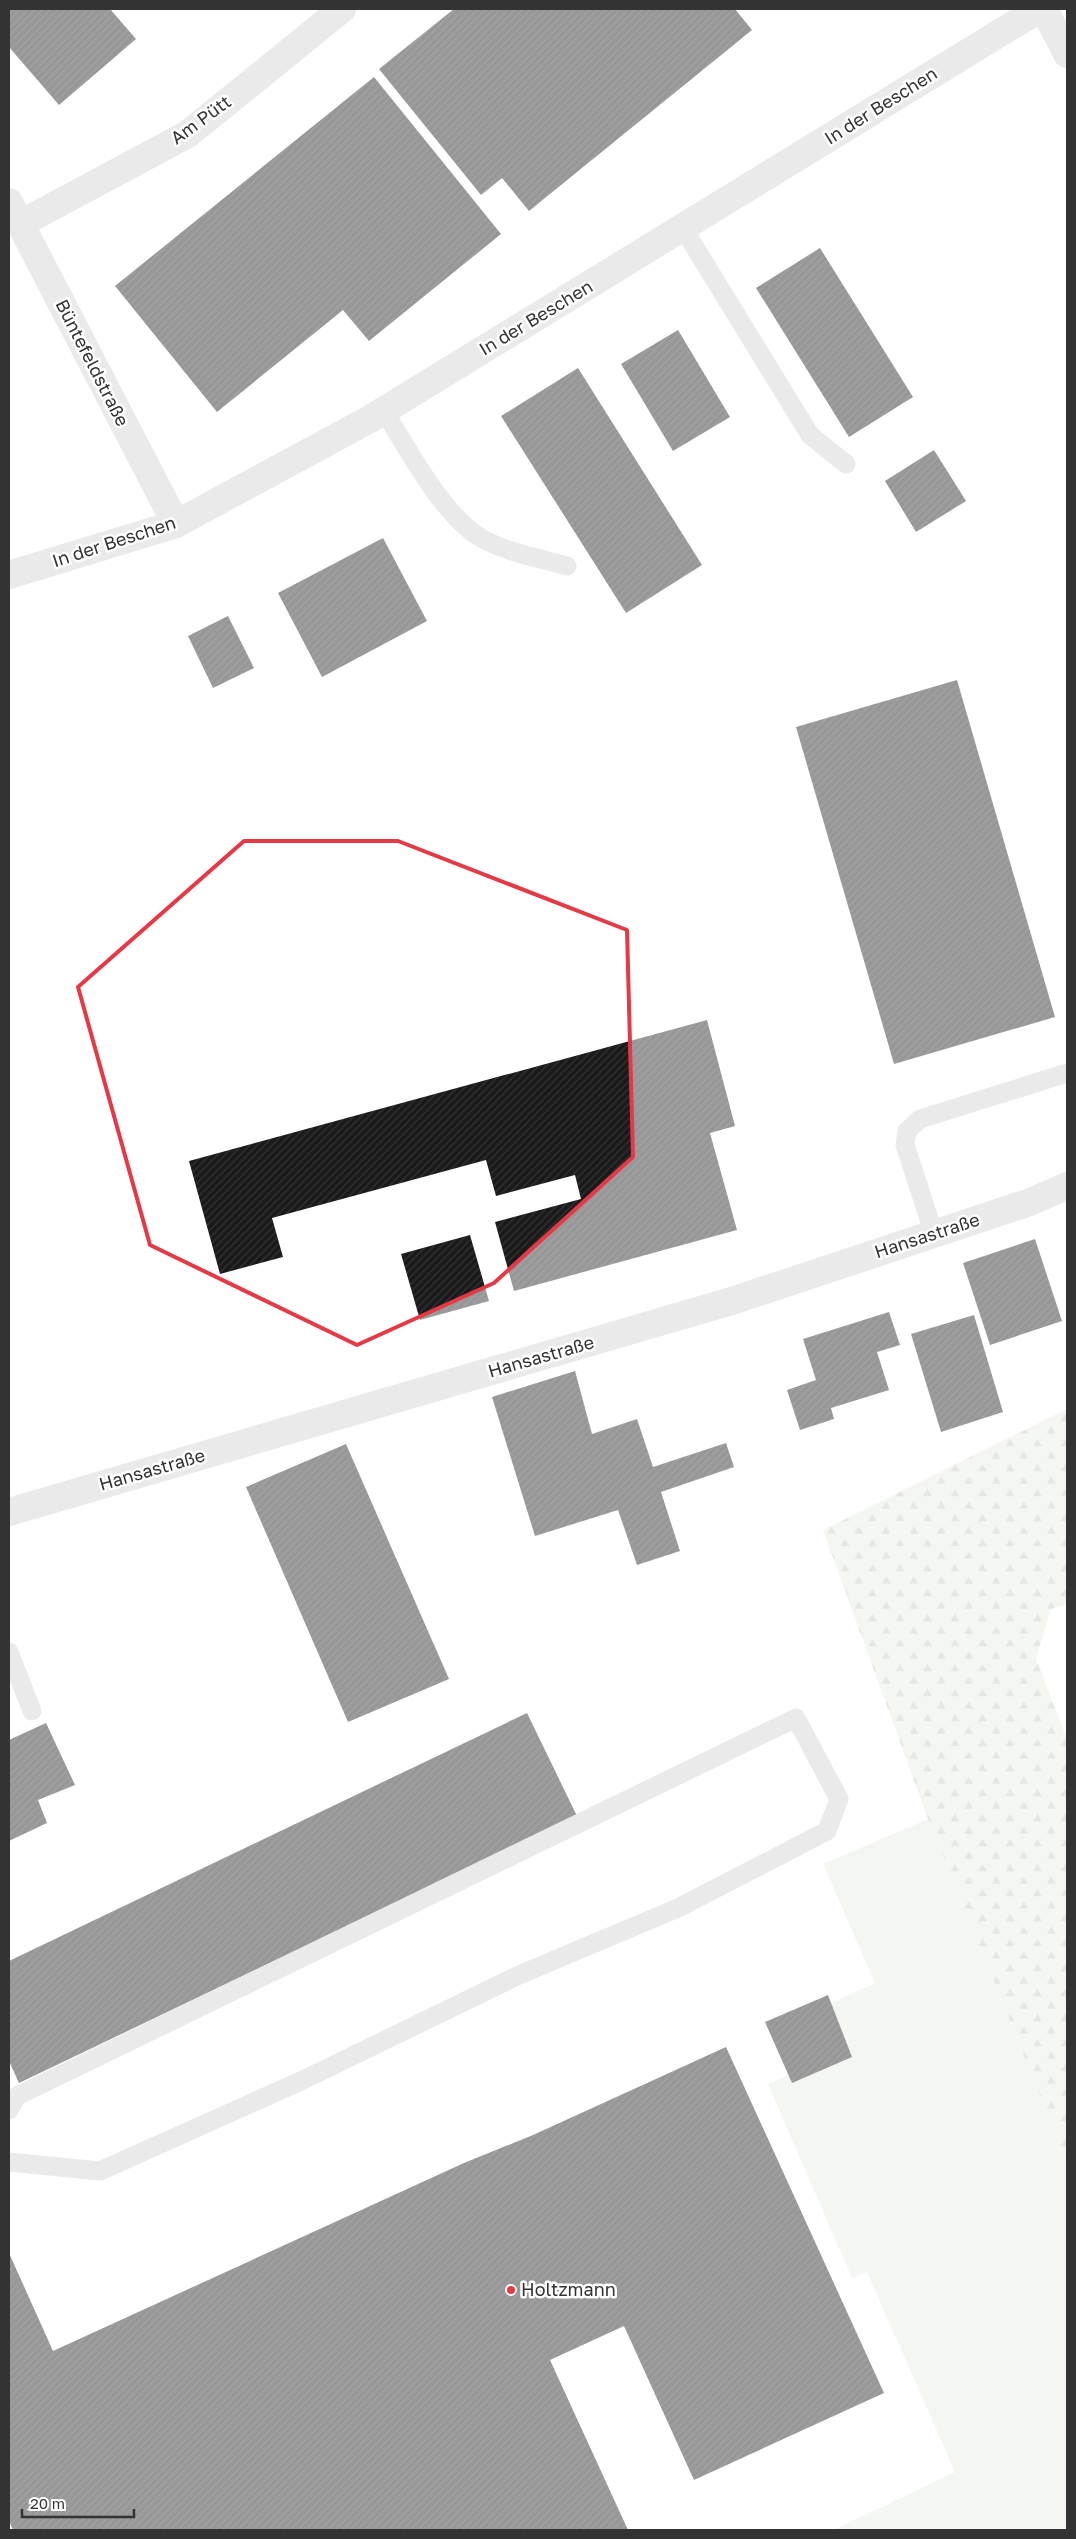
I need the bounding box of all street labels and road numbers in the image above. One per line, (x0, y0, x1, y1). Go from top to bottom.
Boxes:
street label: In der Beschen (820, 62, 941, 149)
street label: Am Pütt (166, 90, 235, 148)
street label: In der Beschen (475, 275, 596, 360)
street label: Büntefeldstraße (51, 295, 134, 430)
street label: In der Beschen (49, 511, 178, 571)
street label: Hansastraße (871, 1208, 982, 1262)
street label: Hansastraße (485, 1330, 596, 1382)
street label: Hansastraße (96, 1443, 207, 1495)

